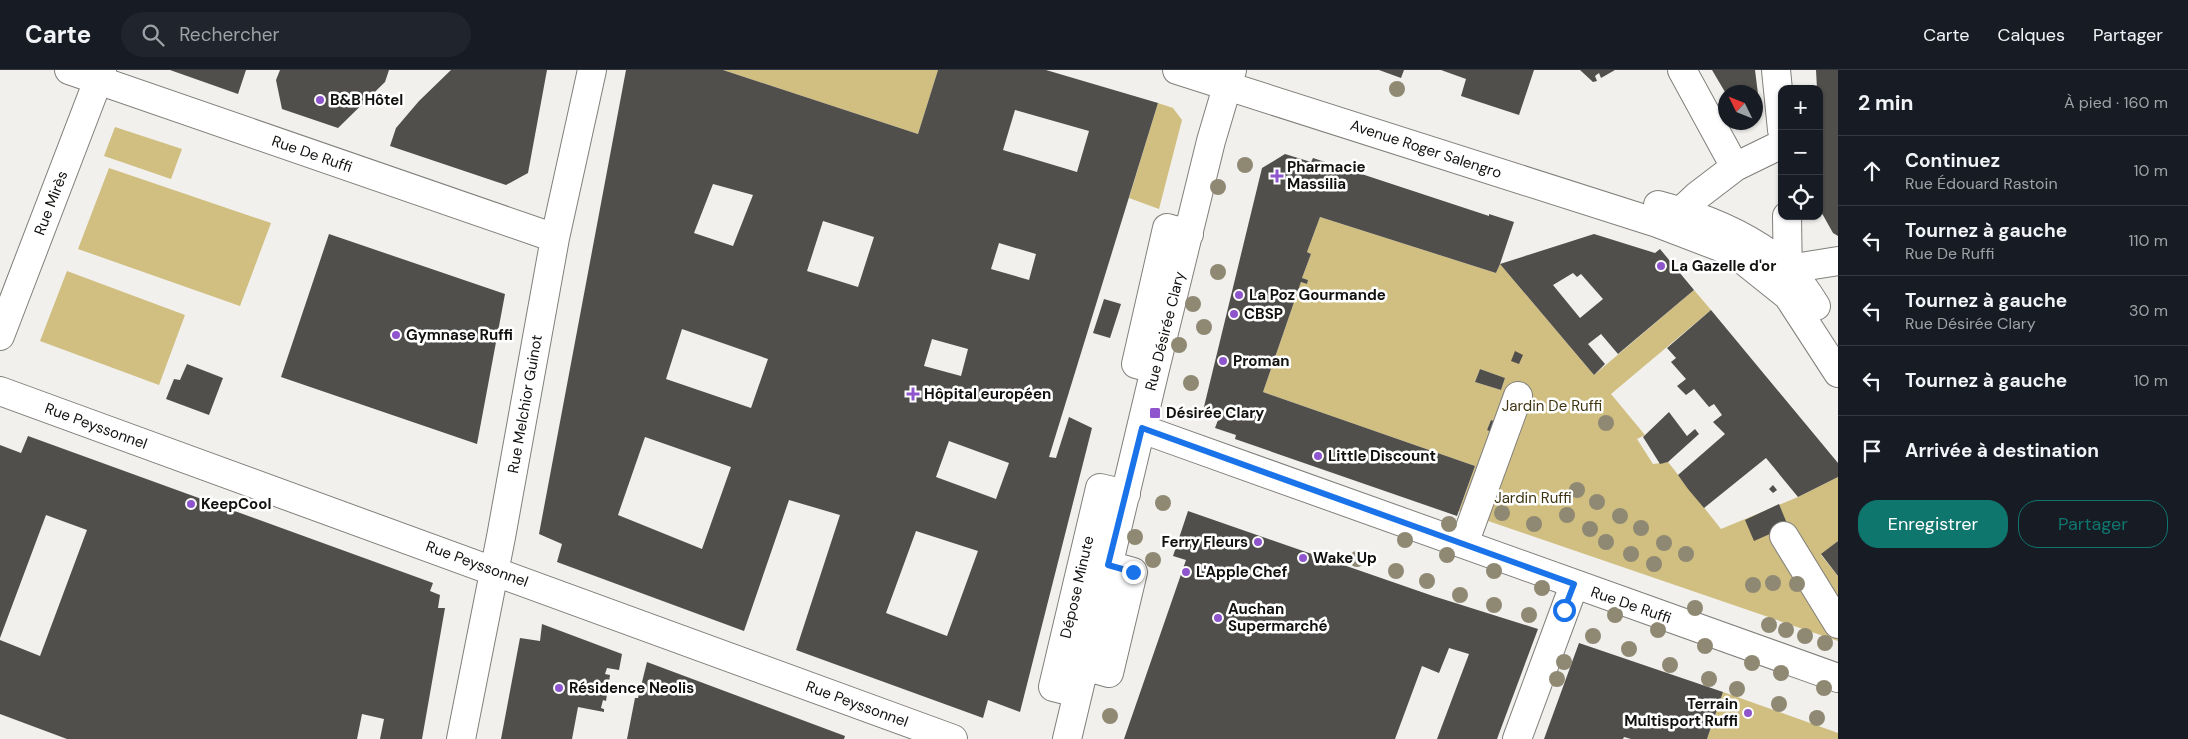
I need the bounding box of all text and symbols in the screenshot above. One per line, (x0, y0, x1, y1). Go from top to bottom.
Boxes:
search box (121, 12, 471, 57)
text: Carte (25, 19, 91, 50)
icon: search (139, 21, 167, 49)
text: Rechercher (179, 22, 280, 47)
text: Carte (1923, 23, 1970, 47)
text: Calques (1998, 23, 2065, 47)
text: Partager (2093, 23, 2163, 47)
north arrow (1718, 85, 1763, 130)
map controls (1778, 85, 1823, 220)
button: + (1778, 85, 1823, 130)
text: 2 min (1858, 89, 1914, 117)
place label: B&B Hôtel (330, 90, 403, 110)
text: À pied · 160 m (2064, 92, 2168, 113)
marker: B&B Hôtel (314, 94, 326, 106)
street label: Avenue Roger Salengro (1348, 115, 1504, 183)
button: − (1778, 130, 1823, 175)
street label: Rue De Ruffi (269, 131, 355, 177)
text: Continuez (1905, 148, 2000, 173)
place label: Pharmacie Massilia (1287, 157, 1366, 194)
icon: ahead (1858, 157, 1886, 185)
text: 10 m (2134, 160, 2168, 181)
street label: Rue Mirès (30, 168, 72, 238)
marker: Pharmacie Massilia (1271, 170, 1283, 182)
text: Rue Édouard Rastoin (1905, 173, 2058, 194)
button: locate (1778, 175, 1823, 220)
text: Tournez à gauche (1905, 218, 2067, 243)
icon: left (1858, 227, 1886, 255)
text: 110 m (2129, 230, 2168, 251)
text: Rue De Ruffi (1905, 243, 1995, 264)
place label: La Gazelle d'or (1671, 256, 1776, 276)
marker: La Gazelle d'or (1655, 260, 1667, 272)
street label: Rue Désirée Clary (1140, 269, 1190, 393)
place label: La Poz Gourmande (1249, 285, 1386, 305)
text: Tournez à gauche (1905, 288, 2067, 313)
marker: La Poz Gourmande (1233, 289, 1245, 301)
icon: left (1858, 297, 1886, 325)
text: 30 m (2129, 300, 2168, 321)
place label: CBSP (1244, 304, 1283, 324)
marker: CBSP (1228, 308, 1240, 320)
text: Rue Désirée Clary (1905, 313, 2036, 334)
place label: Gymnase Ruffi (406, 325, 513, 345)
marker: Gymnase Ruffi (390, 329, 402, 341)
street label: Rue Melchior Guinot (503, 333, 547, 475)
place label: Proman (1233, 351, 1290, 371)
marker: Proman (1217, 355, 1229, 367)
icon: left (1858, 367, 1886, 395)
text: Tournez à gauche (1905, 368, 2067, 393)
text: 10 m (2134, 370, 2168, 391)
place label: Hôpital européen (924, 384, 1051, 404)
marker: Hôpital européen (906, 387, 920, 401)
park label: Jardin De Ruffi (1502, 396, 1602, 416)
street label: Rue Peyssonnel (42, 398, 150, 454)
place label: Désirée Clary (1166, 403, 1264, 423)
marker: Désirée Clary (1148, 406, 1162, 420)
icon: arrive (1858, 437, 1886, 465)
text: Arrivée à destination (1905, 438, 2099, 463)
place label: Little Discount (1328, 446, 1436, 466)
marker: Little Discount (1312, 450, 1324, 462)
park label: Jardin Ruffi (1494, 488, 1572, 508)
place label: KeepCool (201, 494, 271, 514)
marker: KeepCool (185, 498, 197, 510)
button: Enregistrer (1858, 500, 2008, 548)
button: Partager (2018, 500, 2168, 548)
place label: Ferry Fleurs (1161, 532, 1248, 552)
street label: Dépose Minute (1055, 534, 1099, 640)
street label: Rue Peyssonnel (423, 536, 531, 592)
marker: Ferry Fleurs (1252, 536, 1264, 548)
place label: Wake Up (1313, 548, 1377, 568)
marker: Wake Up (1297, 552, 1309, 564)
route end (1122, 561, 1145, 584)
place label: L'Apple Chef (1196, 562, 1287, 582)
marker: L'Apple Chef (1180, 566, 1192, 578)
street label: Rue De Ruffi (1588, 582, 1674, 628)
place label: Auchan Supermarché (1228, 599, 1328, 636)
route start (1553, 599, 1576, 622)
marker: Auchan Supermarché (1212, 612, 1224, 624)
street label: Rue Peyssonnel (803, 676, 911, 732)
place label: Résidence Neolis (569, 678, 694, 698)
marker: Résidence Neolis (553, 682, 565, 694)
place label: Terrain Multisport Ruffi (1624, 694, 1738, 731)
marker: Terrain Multisport Ruffi (1742, 707, 1754, 719)

